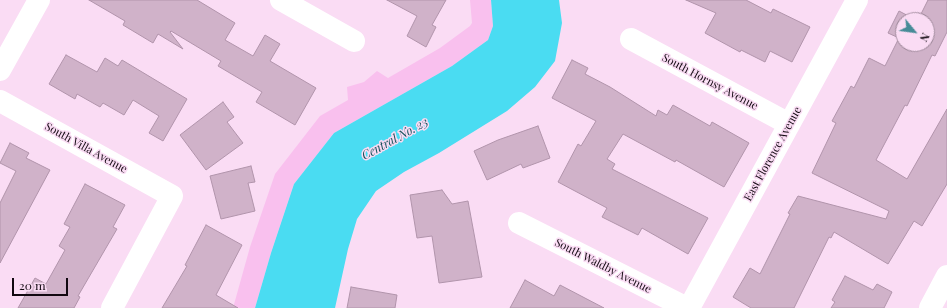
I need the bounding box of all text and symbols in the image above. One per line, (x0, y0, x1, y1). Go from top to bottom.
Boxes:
north arrow (895, 12, 935, 52)
text: N (917, 30, 934, 45)
street label: South Hornsy Avenue (660, 51, 760, 113)
street label: East Florence Avenue (742, 105, 804, 203)
water label: Central No. 23 (359, 115, 431, 163)
street label: South Villa Avenue (43, 120, 129, 176)
street label: South Waldby Avenue (553, 236, 653, 296)
scale bar (14, 270, 70, 296)
text: 20 m (19, 277, 46, 293)

